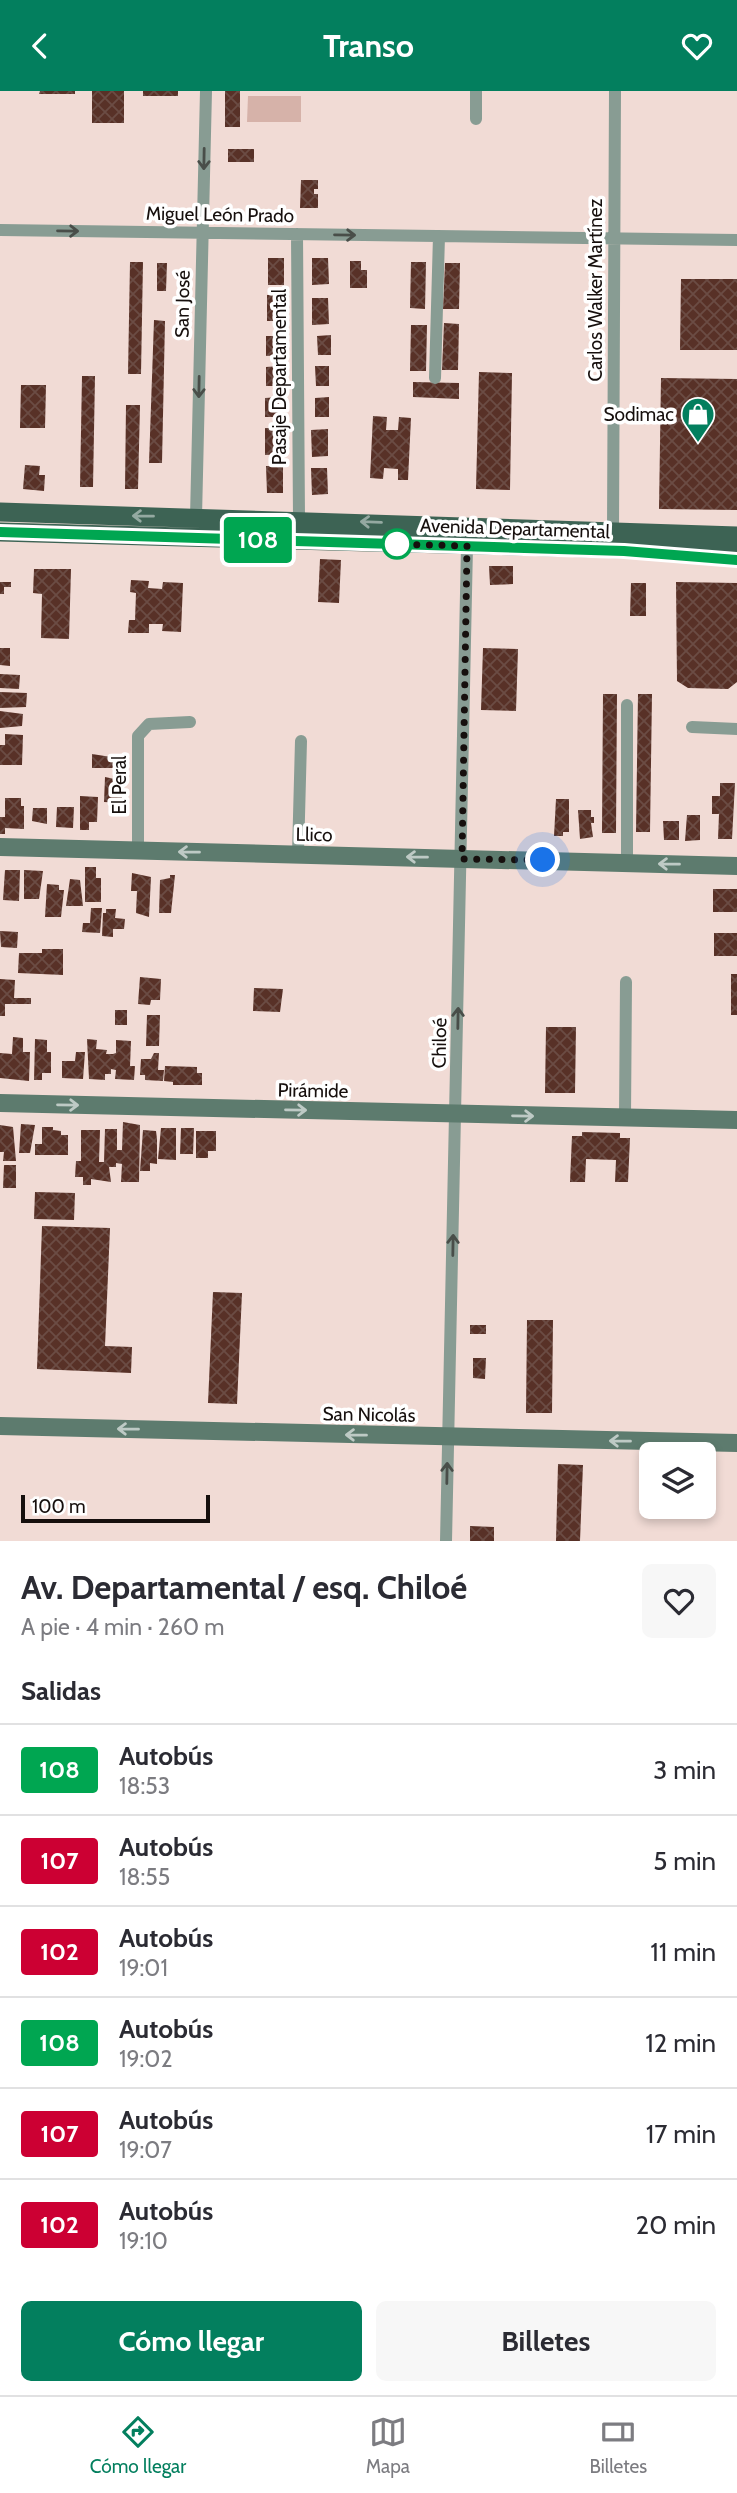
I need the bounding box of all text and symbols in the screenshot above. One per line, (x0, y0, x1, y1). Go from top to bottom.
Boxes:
text: Transo (323, 26, 414, 65)
icon: back (21, 27, 59, 65)
icon: heart (678, 27, 716, 65)
one-way arrow (198, 147, 211, 170)
street label: Carlos Walker Martínez (584, 199, 607, 381)
street label: Miguel León Prado (146, 202, 294, 227)
one-way arrow (56, 224, 79, 238)
one-way arrow (333, 228, 356, 242)
street label: San José (170, 270, 195, 338)
street label: Pasaje Departamental (268, 288, 291, 465)
one-way arrow (192, 375, 206, 398)
shop icon: Sodimac (679, 395, 717, 444)
place label: Sodimac (603, 403, 674, 426)
one-way arrow (132, 509, 155, 523)
street label: Avenida Departamental (420, 514, 611, 543)
one-way arrow (359, 516, 382, 529)
line badge: 108 (218, 517, 298, 563)
text: 108 (238, 525, 278, 554)
unlabelled marker (382, 529, 412, 559)
street label: El Peral (108, 755, 131, 815)
street label: Llico (295, 823, 333, 846)
your location (525, 842, 560, 877)
one-way arrow (178, 845, 201, 858)
one-way arrow (406, 851, 429, 864)
one-way arrow (658, 857, 681, 870)
one-way arrow (452, 1007, 465, 1030)
street label: Chiloé (428, 1017, 451, 1069)
street label: Pirámide (277, 1078, 349, 1103)
one-way arrow (56, 1098, 79, 1111)
one-way arrow (284, 1104, 307, 1117)
one-way arrow (511, 1109, 534, 1123)
one-way arrow (446, 1234, 460, 1257)
street label: San Nicolás (322, 1402, 416, 1427)
one-way arrow (117, 1423, 140, 1436)
one-way arrow (344, 1428, 367, 1442)
one-way arrow (609, 1434, 632, 1447)
map controls (639, 1442, 716, 1519)
button: layers (639, 1442, 716, 1519)
one-way arrow (441, 1462, 454, 1485)
scale bar (21, 1492, 210, 1524)
text: 100 m (32, 1495, 86, 1518)
button: heart (642, 1564, 716, 1638)
text: Av. Departamental / esq. Chiloé (21, 1567, 467, 1607)
text: A pie · 4 min · 260 m (21, 1613, 224, 1641)
text: Salidas (21, 1675, 101, 1707)
text: Autobús (119, 1740, 213, 1772)
text: 3 min (653, 1754, 716, 1786)
text: 108 (39, 1755, 80, 1784)
text: 18:53 (119, 1772, 170, 1800)
text: Autobús (119, 1831, 213, 1863)
text: 5 min (653, 1845, 716, 1877)
text: 107 (40, 1846, 79, 1875)
text: 18:55 (119, 1863, 170, 1891)
text: Autobús (119, 1922, 213, 1954)
text: 11 min (650, 1936, 716, 1968)
text: 102 (40, 1937, 79, 1966)
text: 19:01 (119, 1954, 168, 1982)
text: Autobús (119, 2013, 213, 2045)
text: 12 min (645, 2027, 716, 2059)
text: 108 (39, 2028, 80, 2057)
text: 19:02 (119, 2045, 172, 2073)
text: Autobús (119, 2104, 213, 2136)
text: 17 min (646, 2118, 716, 2150)
text: 107 (40, 2119, 79, 2148)
text: 19:07 (119, 2136, 172, 2164)
text: Autobús (119, 2195, 213, 2227)
text: 20 min (636, 2209, 716, 2241)
text: 102 (40, 2210, 79, 2239)
text: 19:10 (119, 2227, 168, 2255)
button: Cómo llegar (21, 2301, 362, 2381)
button: Billetes (376, 2301, 716, 2381)
tab: Cómo llegar (90, 2413, 186, 2478)
tab: Mapa (366, 2413, 410, 2478)
tab: Billetes (589, 2413, 647, 2478)

